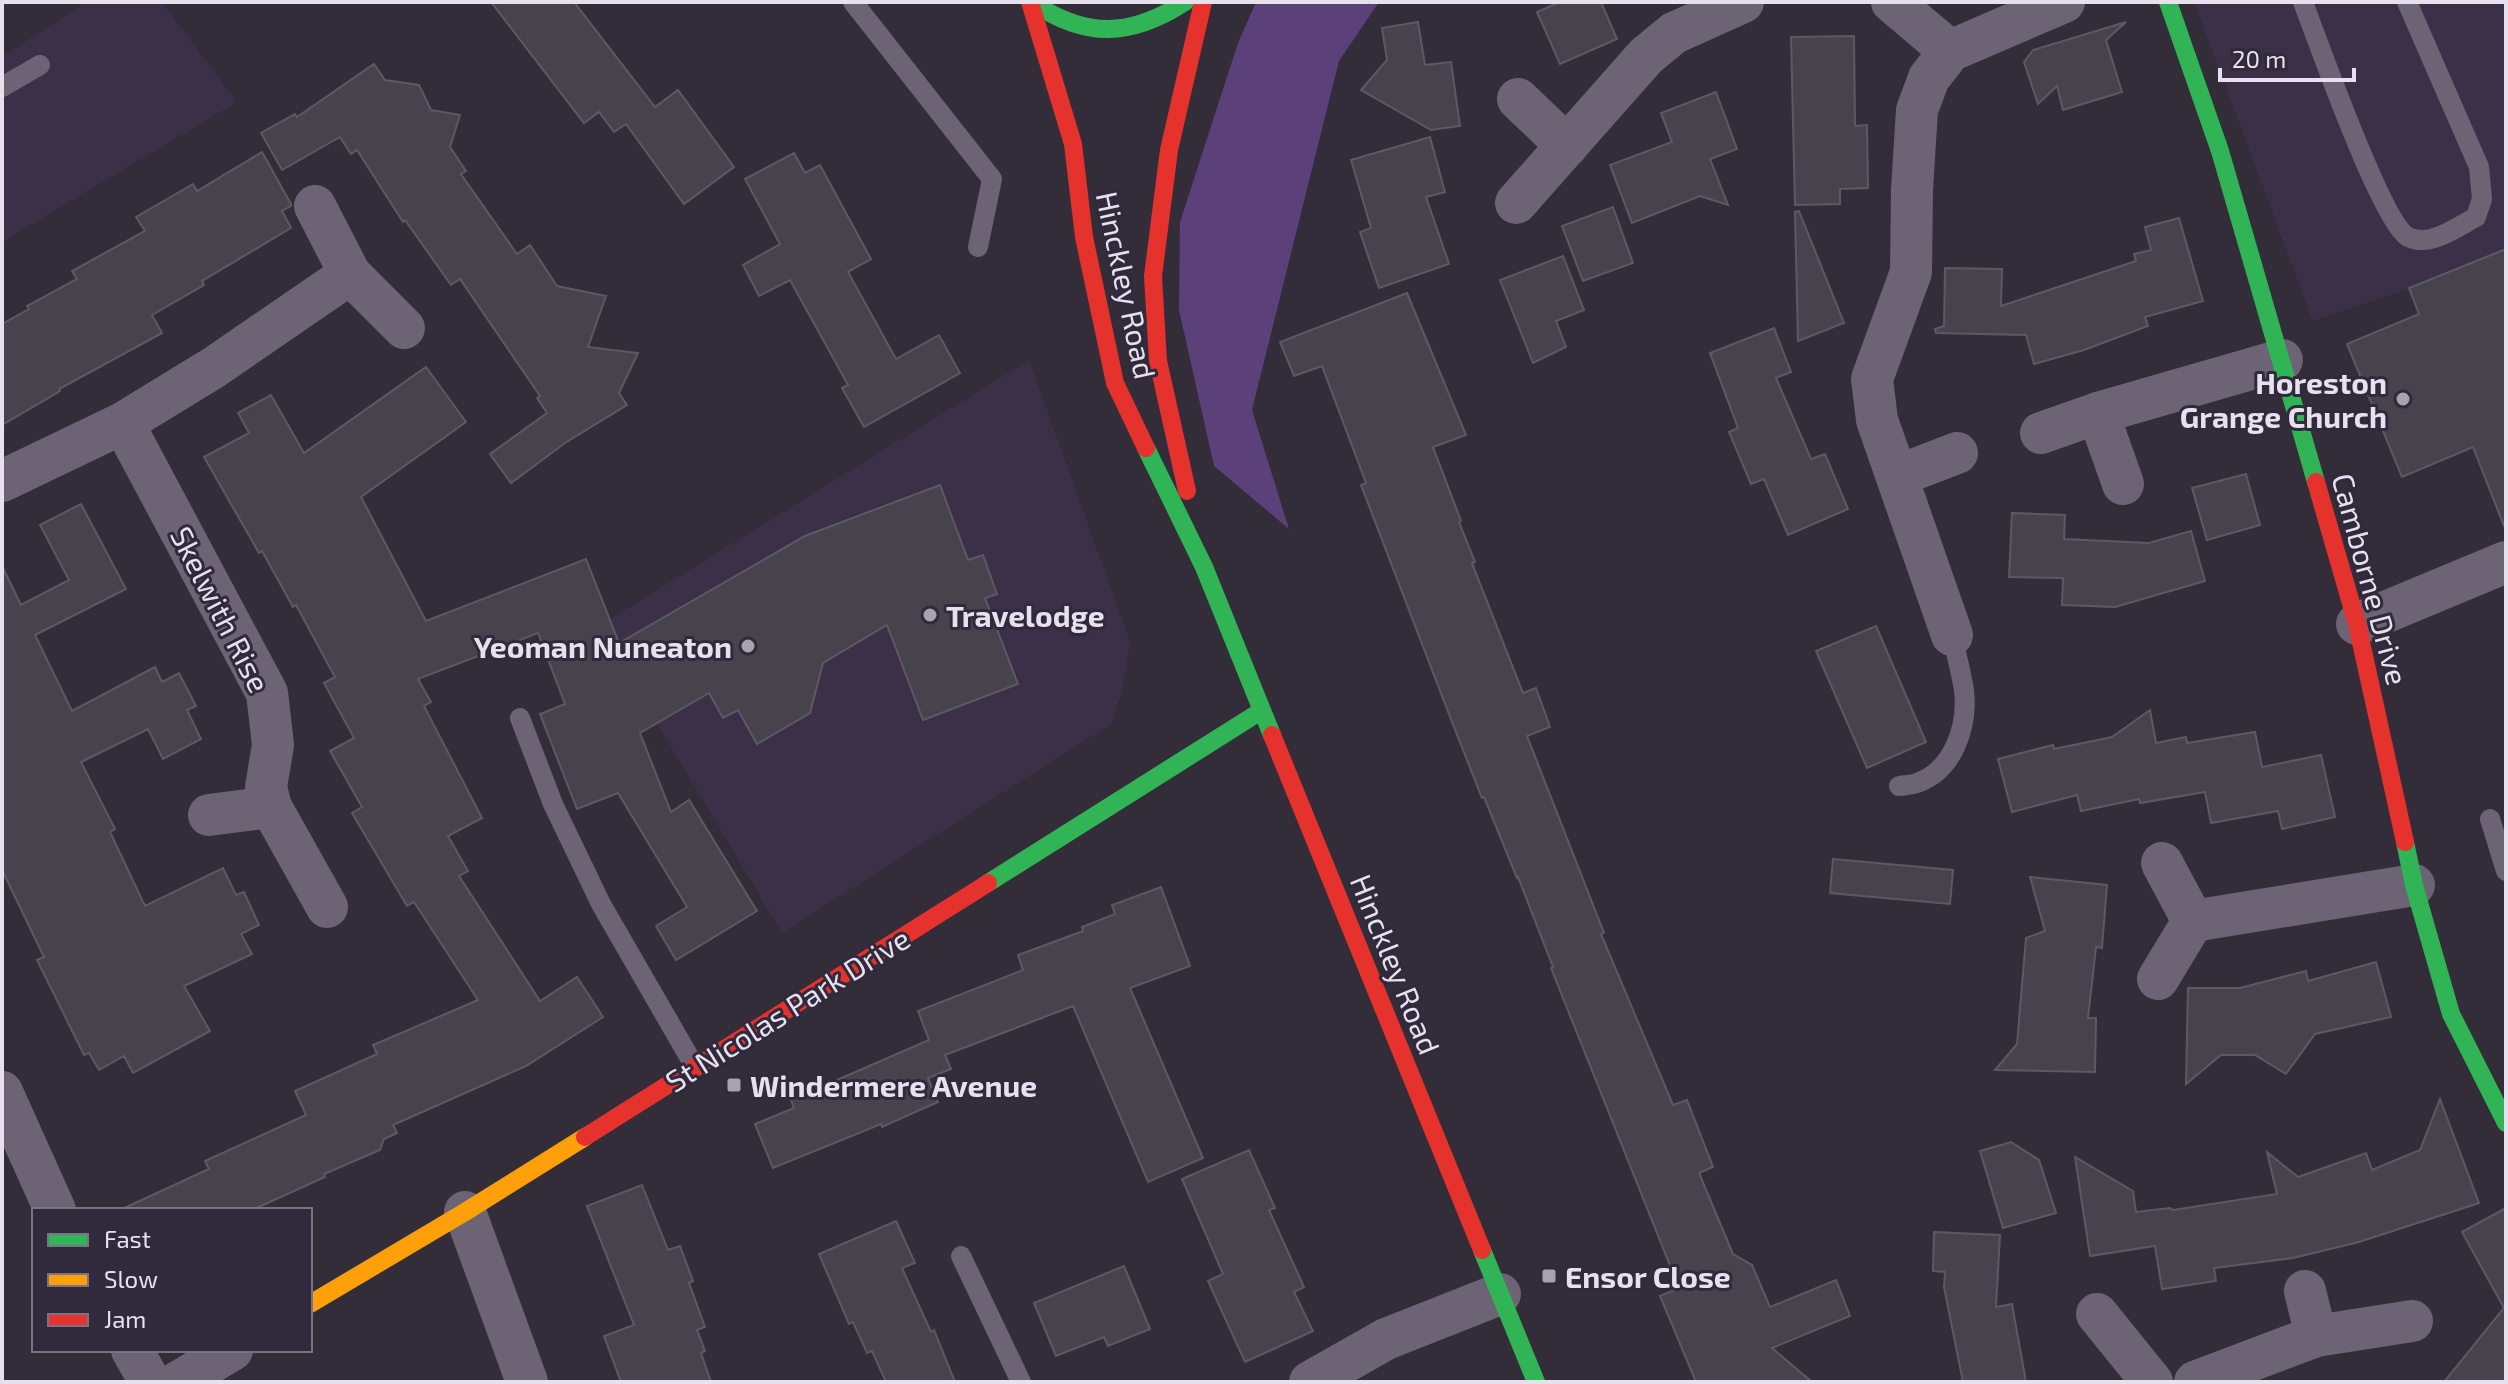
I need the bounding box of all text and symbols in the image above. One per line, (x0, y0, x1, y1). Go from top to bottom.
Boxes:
scale bar (2220, 32, 2354, 82)
text: 20 m (2232, 44, 2286, 73)
street label: Hinckley Road (1090, 188, 1164, 382)
place label: Horeston Grange Church (2180, 364, 2387, 434)
marker: Horeston Grange Church (2394, 390, 2412, 408)
street label: Camborne Drive (2325, 469, 2417, 689)
street label: Skelwith Rise (164, 520, 278, 698)
place label: Travelodge (946, 597, 1105, 633)
marker: Travelodge (921, 606, 939, 624)
place label: Yeoman Nuneaton (474, 628, 732, 664)
marker: Yeoman Nuneaton (739, 637, 757, 655)
street label: Hinckley Road (1344, 869, 1448, 1059)
street label: St Nicolas Park Drive (658, 919, 916, 1099)
place label: Windermere Avenue (750, 1067, 1037, 1103)
marker: Windermere Avenue (725, 1076, 743, 1094)
legend (32, 1208, 312, 1352)
text: Fast (104, 1224, 151, 1253)
place label: Ensor Close (1565, 1258, 1731, 1294)
text: Slow (104, 1264, 158, 1293)
marker: Ensor Close (1540, 1267, 1558, 1285)
text: Jam (104, 1304, 146, 1333)

